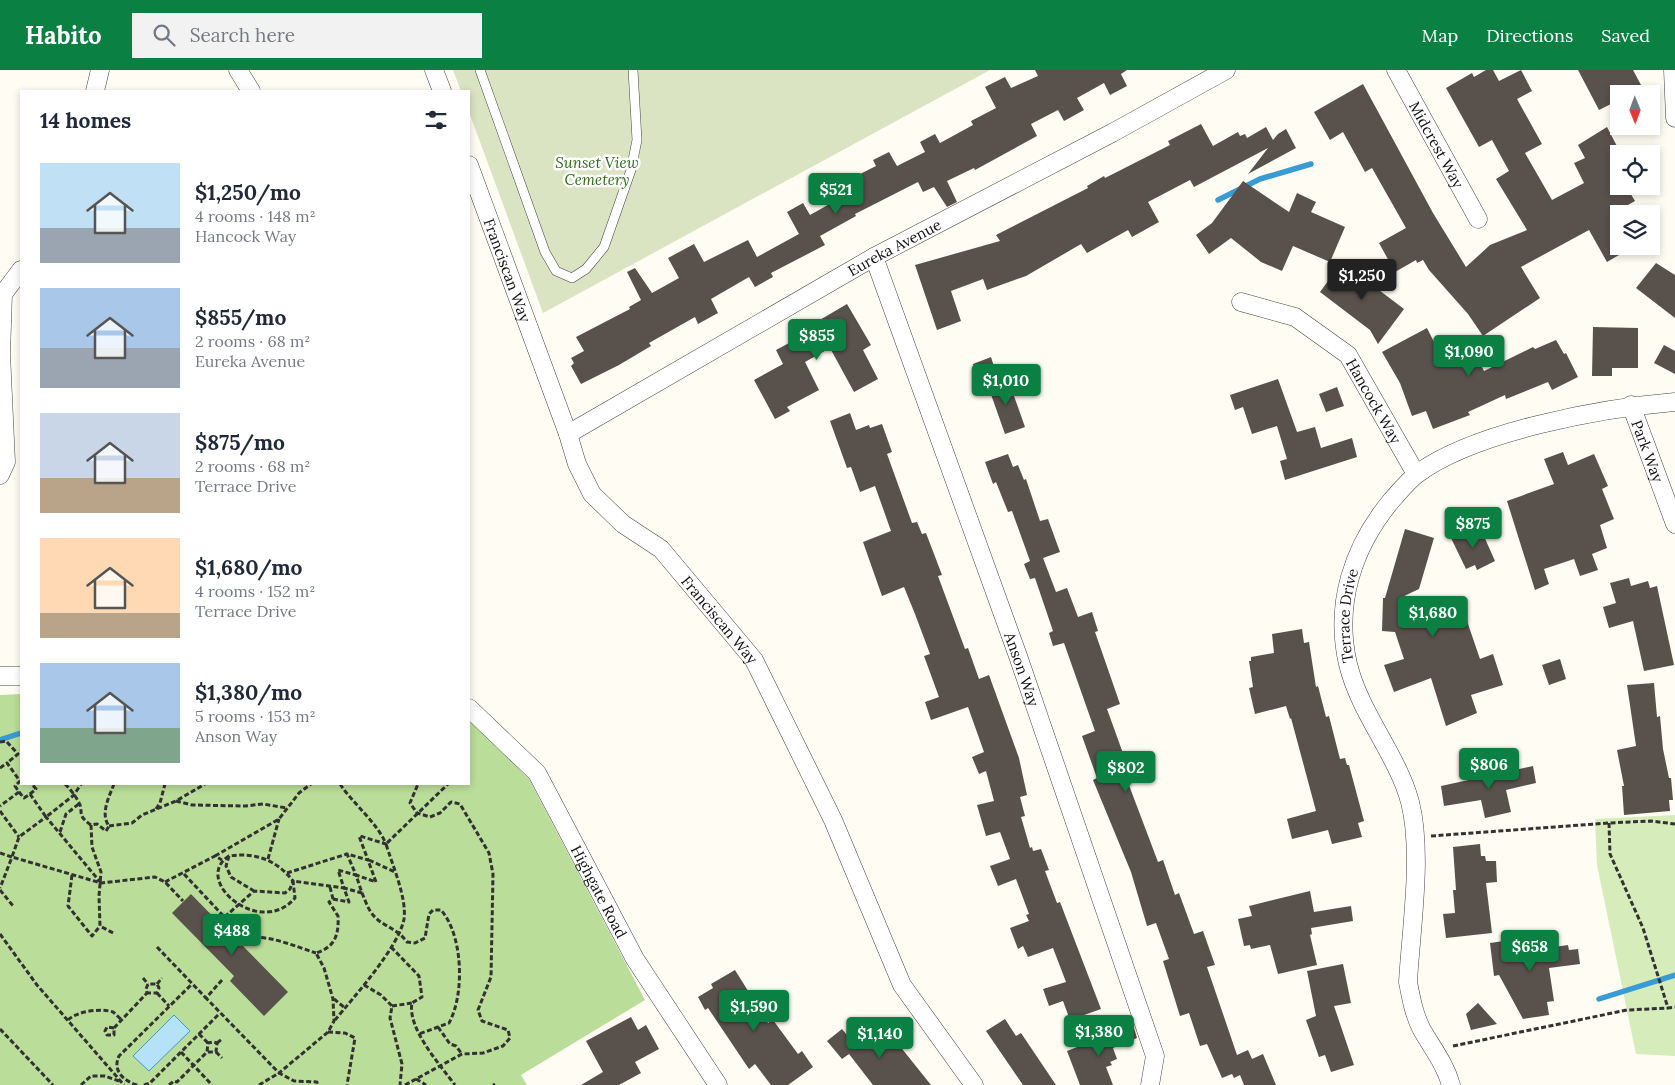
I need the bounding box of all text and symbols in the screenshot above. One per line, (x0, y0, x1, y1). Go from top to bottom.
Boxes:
search box (132, 13, 482, 58)
text: Habito (25, 20, 102, 51)
icon: search (150, 21, 178, 49)
text: Search here (190, 23, 295, 47)
text: Map (1422, 24, 1458, 47)
text: Directions (1486, 24, 1573, 47)
text: Saved (1601, 24, 1650, 47)
north arrow (1610, 85, 1660, 135)
map controls (1610, 85, 1660, 255)
street label: Midcrest Way (1405, 98, 1469, 191)
icon: filters (422, 106, 450, 134)
text: 14 homes (40, 107, 131, 134)
button: locate (1610, 145, 1660, 195)
park label: Sunset View Cemetery (555, 153, 639, 189)
pin: $521 (806, 172, 866, 215)
text: $1,250/mo (195, 179, 301, 206)
text: $521 (819, 179, 853, 199)
icon: home (80, 183, 140, 243)
button: layers (1610, 205, 1660, 255)
text: 4 rooms · 148 m² (195, 206, 316, 226)
street label: Eureka Avenue (844, 214, 944, 280)
street label: Franciscan Way (480, 216, 535, 325)
text: Hancock Way (195, 226, 296, 246)
pin: $1,250 (1321, 258, 1403, 301)
text: $1,250 (1338, 265, 1386, 285)
text: $855/mo (195, 304, 286, 331)
icon: home (80, 308, 140, 368)
pin: $855 (787, 318, 847, 361)
text: $855 (799, 325, 835, 345)
text: 2 rooms · 68 m² (195, 331, 310, 351)
pin: $1,090 (1428, 334, 1510, 377)
text: $1,090 (1444, 341, 1494, 361)
text: Eureka Avenue (195, 351, 305, 371)
street label: Hancock Way (1342, 355, 1406, 447)
pin: $1,010 (965, 364, 1047, 406)
text: $1,010 (983, 370, 1029, 390)
street label: Park Way (1628, 417, 1668, 485)
text: $875/mo (195, 429, 285, 456)
icon: home (80, 433, 140, 493)
text: 2 rooms · 68 m² (195, 456, 310, 476)
text: Terrace Drive (195, 476, 296, 496)
pin: $875 (1443, 506, 1503, 549)
text: $875 (1456, 513, 1490, 533)
text: $1,680/mo (195, 554, 302, 581)
icon: home (80, 558, 140, 618)
street label: Terrace Drive (1334, 566, 1362, 664)
street label: Franciscan Way (678, 572, 762, 667)
text: 4 rooms · 152 m² (195, 581, 315, 601)
pin: $1,680 (1392, 596, 1474, 638)
text: Terrace Drive (195, 601, 296, 621)
text: $1,680 (1409, 602, 1457, 622)
street label: Anson Way (1000, 629, 1044, 709)
text: $1,380/mo (195, 679, 302, 706)
icon: home (80, 683, 140, 743)
text: 5 rooms · 153 m² (195, 706, 316, 726)
text: Anson Way (195, 726, 277, 746)
pin: $806 (1459, 748, 1519, 790)
pin: $802 (1096, 750, 1156, 793)
text: $806 (1470, 754, 1508, 774)
text: $802 (1107, 757, 1145, 777)
street label: Highgate Road (567, 842, 632, 941)
pin: $488 (202, 914, 262, 956)
text: $488 (214, 920, 250, 940)
pin: $658 (1500, 930, 1560, 972)
text: $658 (1512, 936, 1548, 956)
pin: $1,590 (713, 990, 795, 1032)
text: $1,590 (730, 996, 778, 1016)
pin: $1,380 (1058, 1014, 1140, 1057)
pin: $1,140 (839, 1016, 921, 1059)
text: $1,380 (1075, 1021, 1123, 1041)
text: $1,140 (857, 1023, 903, 1043)

